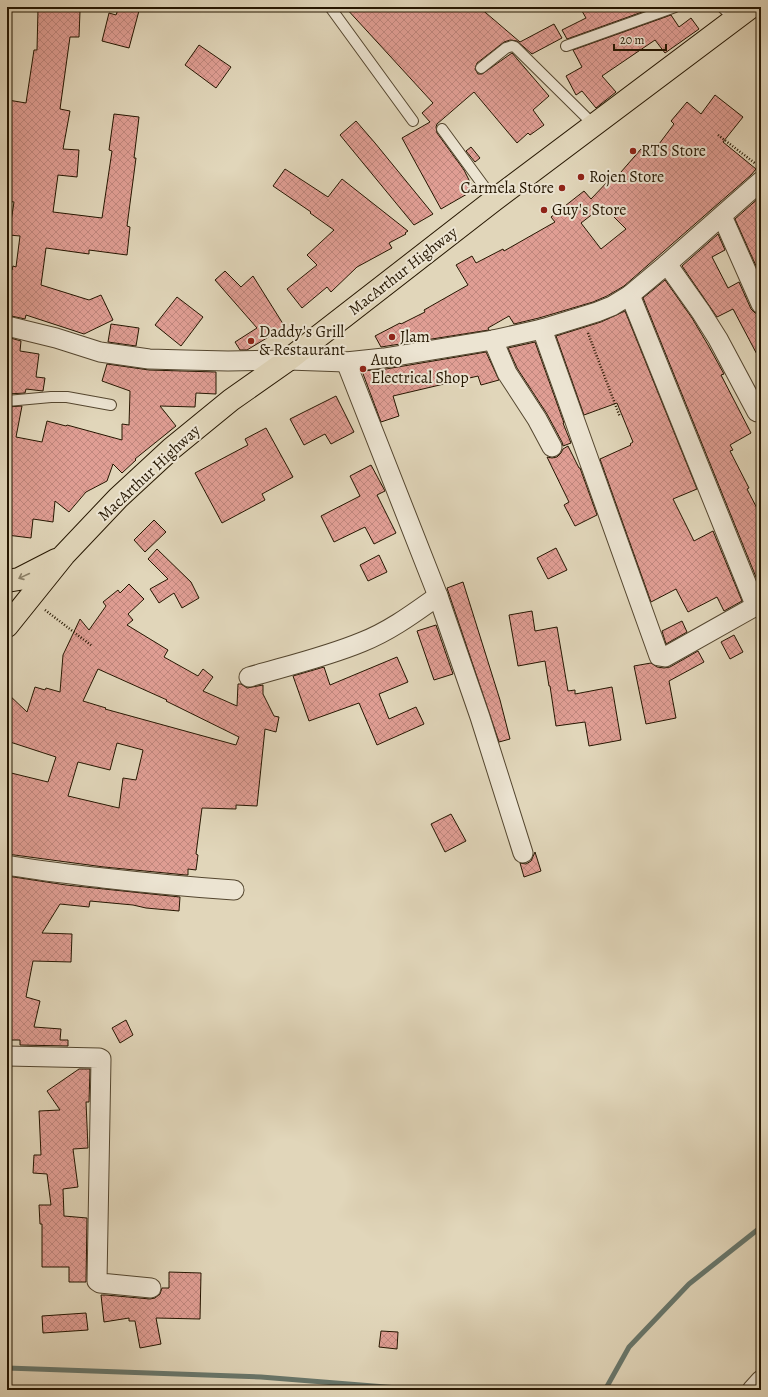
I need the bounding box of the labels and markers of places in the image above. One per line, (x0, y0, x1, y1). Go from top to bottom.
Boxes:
place label: RTS Store (641, 140, 706, 162)
marker: RTS Store (628, 146, 638, 156)
place label: Rojen Store (589, 166, 664, 188)
marker: Rojen Store (576, 172, 586, 182)
place label: Carmela Store (461, 177, 554, 199)
marker: Carmela Store (557, 183, 567, 193)
place label: Guy's Store (552, 199, 626, 221)
marker: Guy's Store (539, 205, 549, 215)
place label: Daddy's Grill & Restaurant (259, 321, 345, 361)
place label: Jlam (400, 326, 430, 348)
marker: Jlam (387, 332, 397, 342)
marker: Daddy's Grill & Restaurant (246, 336, 256, 346)
place label: Auto Electrical Shop (370, 349, 469, 389)
marker: Auto Electrical Shop (358, 364, 368, 374)

